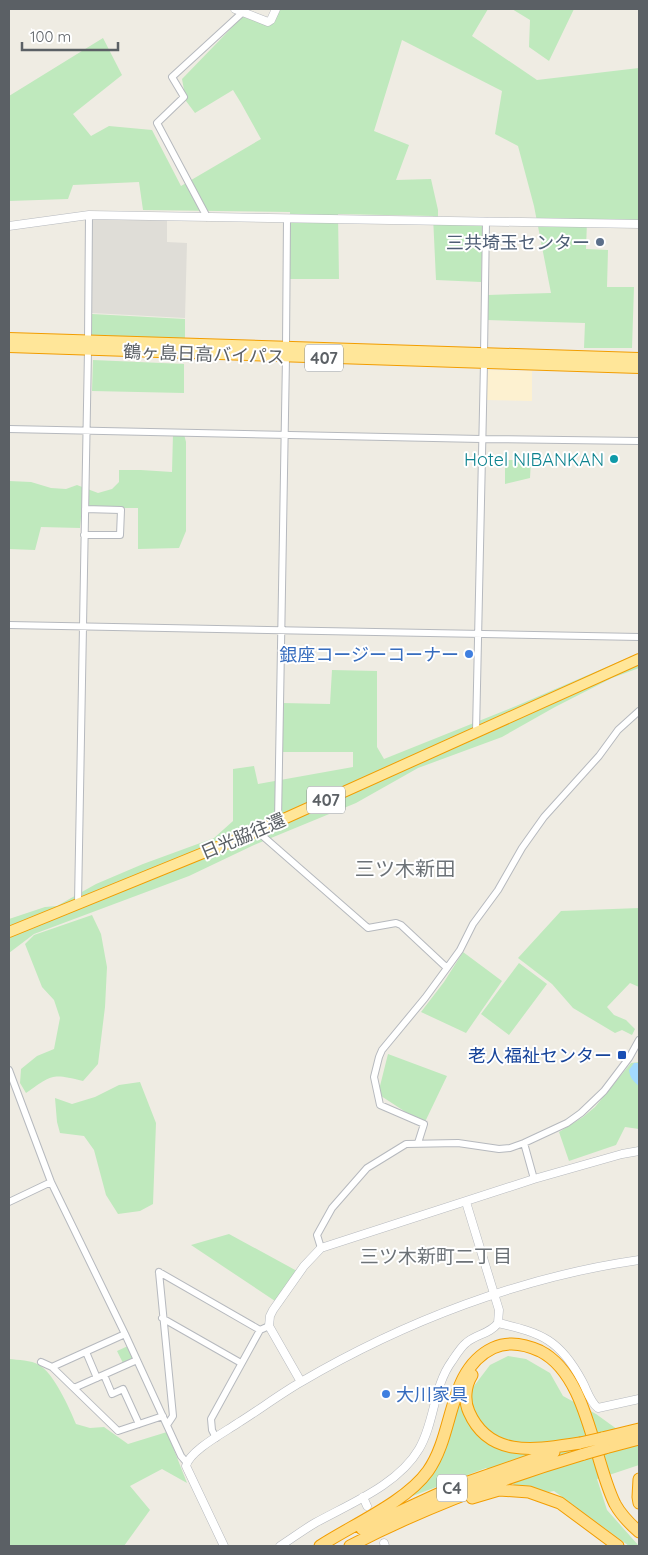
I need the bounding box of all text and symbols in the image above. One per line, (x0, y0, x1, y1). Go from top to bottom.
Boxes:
scale bar (22, 20, 119, 52)
text: 100 m (30, 27, 71, 46)
place label: 三共埼玉センター (446, 231, 590, 254)
marker: 三共埼玉センター (594, 236, 606, 248)
street label: 鶴ヶ島日高バイパス (123, 340, 285, 368)
road number: 407 (305, 344, 343, 372)
place label: Hotel NIBANKAN (464, 448, 604, 471)
marker: Hotel NIBANKAN (608, 453, 620, 465)
place label: 銀座コージーコーナー (279, 643, 459, 666)
marker: 銀座コージーコーナー (463, 648, 475, 660)
road number: 407 (307, 786, 345, 814)
street label: 日光脇往還 (197, 808, 289, 864)
district label: 三ツ木新田 (355, 856, 455, 881)
place label: 老人福祉センター (468, 1044, 612, 1067)
marker: 老人福祉センター (616, 1049, 628, 1061)
district label: 三ツ木新町二丁目 (360, 1244, 512, 1268)
place label: 大川家具 (396, 1383, 468, 1406)
marker: 大川家具 (380, 1388, 392, 1400)
road number: C4 (437, 1475, 467, 1502)

